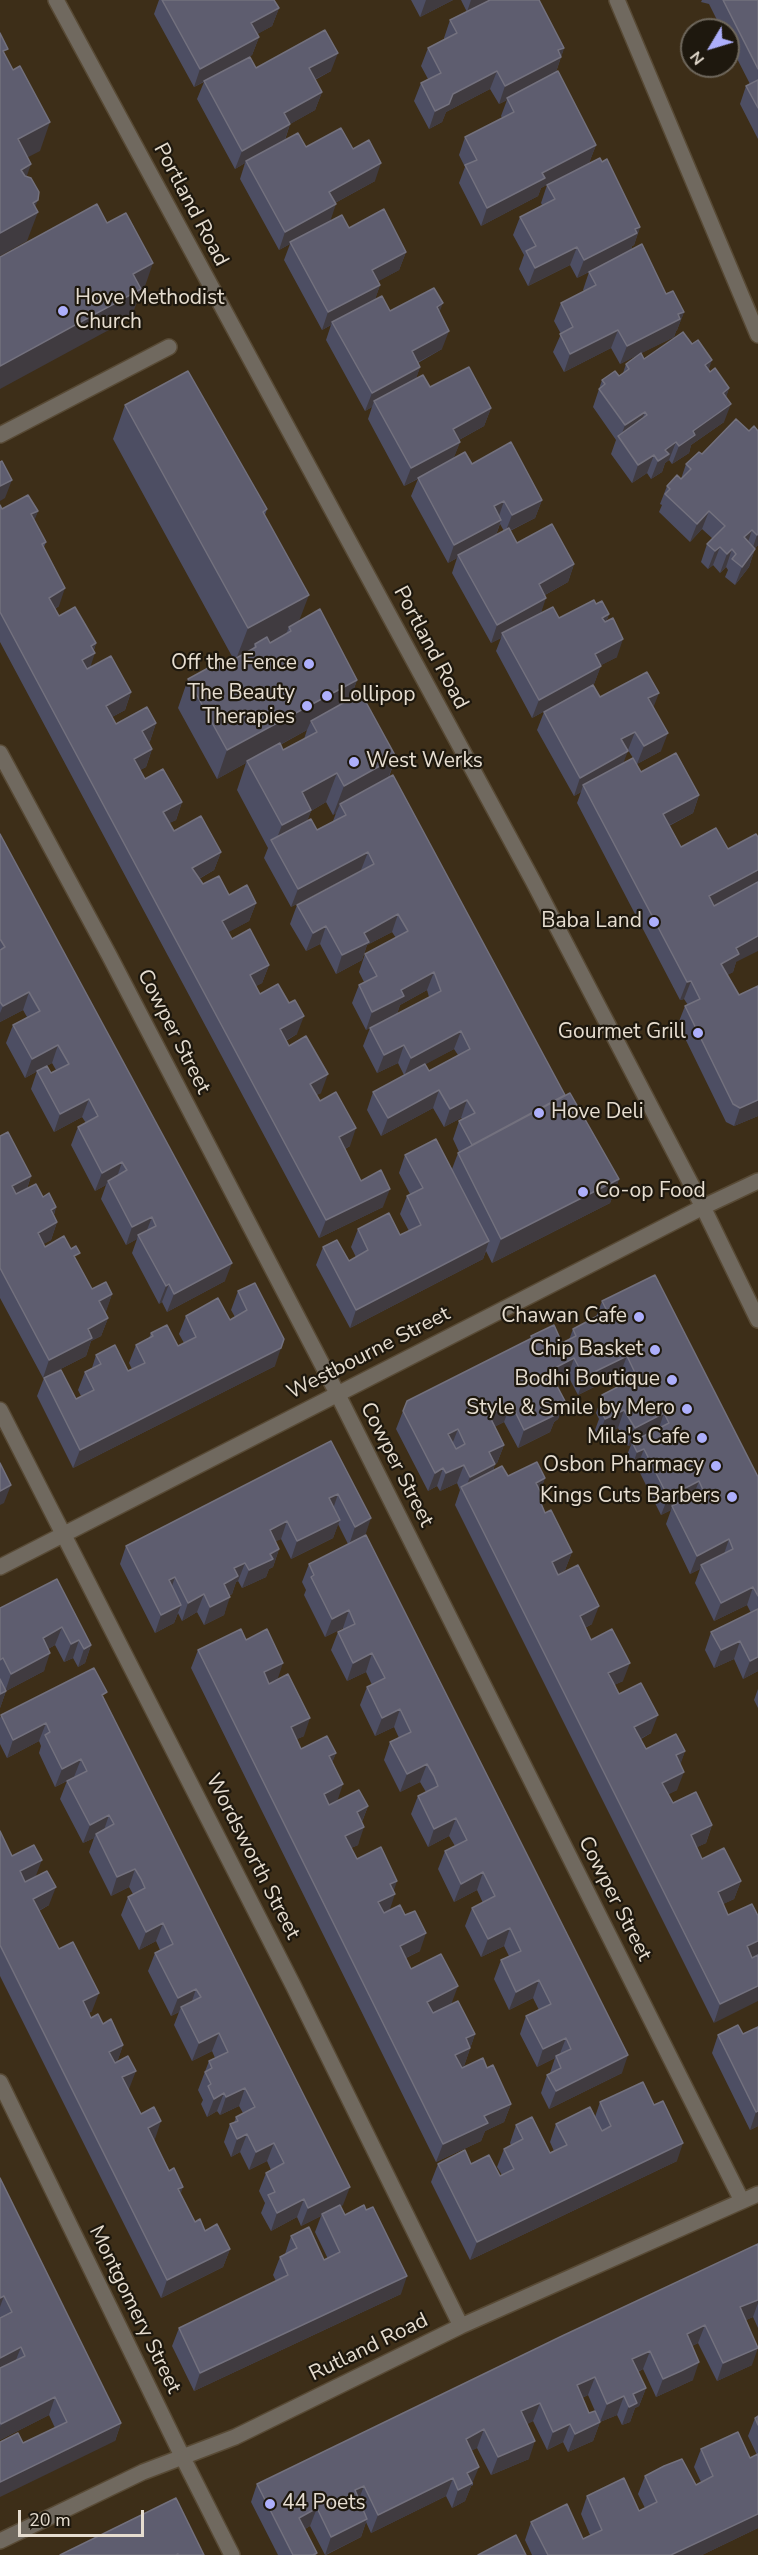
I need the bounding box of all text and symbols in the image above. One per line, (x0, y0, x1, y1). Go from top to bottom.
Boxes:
north arrow (680, 18, 740, 78)
text: N (685, 46, 710, 69)
street label: Portland Road (147, 139, 233, 271)
place label: Hove Methodist Church (75, 286, 224, 336)
marker: Hove Methodist Church (56, 304, 70, 318)
street label: Portland Road (387, 582, 473, 714)
place label: Off the Fence (171, 651, 297, 677)
marker: Off the Fence (302, 657, 316, 671)
place label: The Beauty Therapies (187, 681, 295, 731)
place label: Lollipop (339, 683, 415, 709)
marker: Lollipop (320, 689, 334, 703)
marker: The Beauty Therapies (300, 699, 314, 713)
place label: West Werks (366, 749, 483, 775)
marker: West Werks (347, 755, 361, 769)
place label: Baba Land (541, 909, 642, 935)
marker: Baba Land (647, 915, 661, 929)
street label: Cowper Street (131, 966, 215, 1098)
place label: Gourmet Grill (558, 1020, 686, 1046)
marker: Gourmet Grill (691, 1026, 705, 1040)
place label: Hove Deli (551, 1100, 644, 1126)
marker: Hove Deli (532, 1106, 546, 1120)
place label: Co-op Food (595, 1179, 706, 1205)
marker: Co-op Food (576, 1185, 590, 1199)
street label: Westbourne Street (283, 1302, 455, 1406)
place label: Chawan Cafe (501, 1304, 627, 1330)
marker: Chawan Cafe (632, 1310, 646, 1324)
place label: Chip Basket (530, 1337, 643, 1363)
marker: Chip Basket (648, 1343, 662, 1357)
place label: Bodhi Boutique (515, 1367, 660, 1393)
marker: Bodhi Boutique (665, 1373, 679, 1387)
place label: Style & Smile by Mero (466, 1396, 675, 1422)
street label: Cowper Street (354, 1399, 438, 1531)
marker: Style & Smile by Mero (680, 1402, 694, 1416)
place label: Mila's Cafe (587, 1425, 690, 1451)
marker: Mila's Cafe (695, 1431, 709, 1445)
place label: Osbon Pharmacy (543, 1453, 704, 1479)
marker: Osbon Pharmacy (709, 1459, 723, 1473)
place label: Kings Cuts Barbers (540, 1484, 720, 1510)
marker: Kings Cuts Barbers (725, 1490, 739, 1504)
street label: Wordsworth Street (199, 1770, 305, 1944)
street label: Cowper Street (572, 1833, 656, 1965)
street label: Montgomery Street (82, 2222, 186, 2398)
street label: Rutland Road (306, 2308, 432, 2388)
place label: 44 Poets (282, 2491, 366, 2517)
marker: 44 Poets (263, 2497, 277, 2511)
scale bar (21, 2498, 147, 2536)
text: 20 m (29, 2508, 71, 2532)

